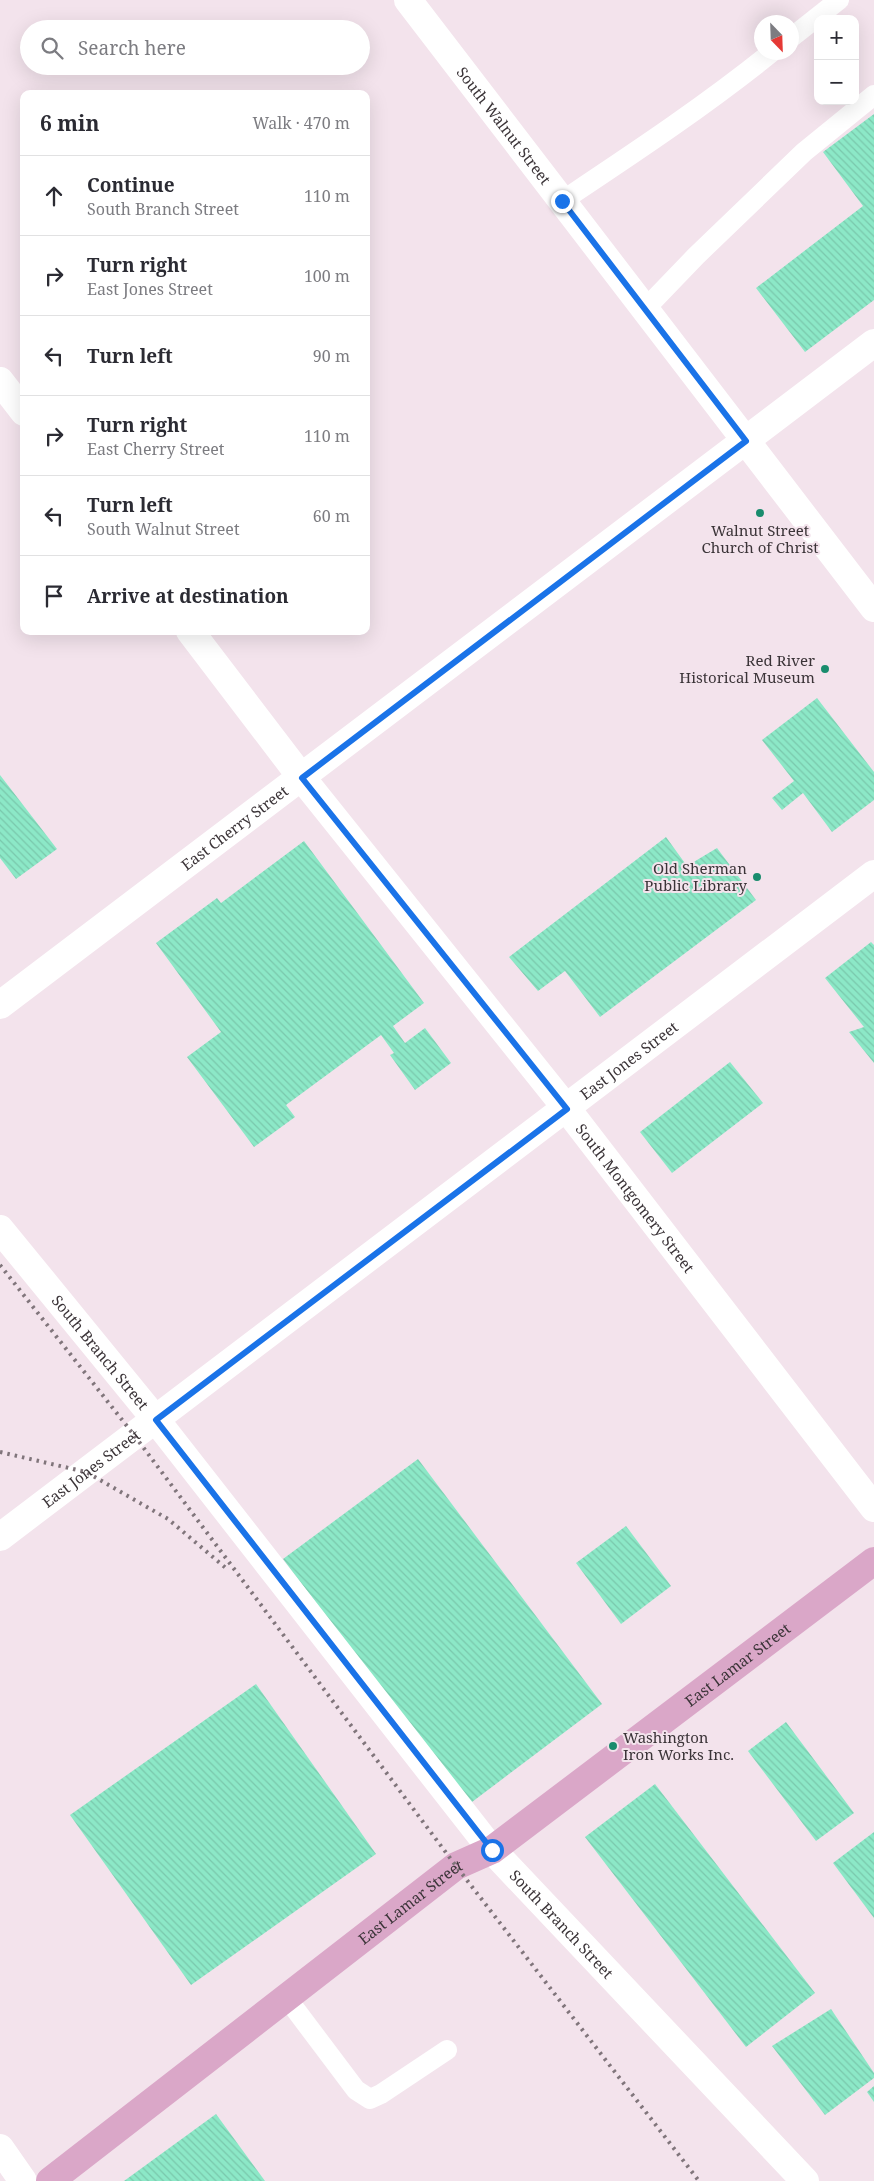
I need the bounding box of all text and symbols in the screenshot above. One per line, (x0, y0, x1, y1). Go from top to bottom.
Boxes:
north arrow (754, 15, 799, 60)
map controls (814, 15, 859, 105)
button: + (814, 15, 859, 60)
search box (20, 20, 370, 75)
icon: search (38, 34, 66, 62)
text: Search here (78, 35, 186, 61)
button: − (814, 60, 859, 105)
street label: South Walnut Street (453, 63, 556, 188)
text: 6 min (40, 109, 99, 137)
text: Walk · 470 m (253, 112, 350, 134)
text: Continue (87, 172, 175, 198)
icon: ahead (40, 182, 68, 210)
text: 110 m (304, 185, 350, 207)
route end (551, 190, 574, 213)
text: South Branch Street (87, 198, 239, 220)
text: Turn right (87, 252, 187, 278)
icon: right (40, 262, 68, 290)
text: 100 m (304, 265, 350, 287)
text: East Jones Street (87, 278, 213, 300)
icon: left (40, 342, 68, 370)
text: Turn left (87, 343, 173, 369)
text: 90 m (313, 345, 350, 367)
text: Turn right (87, 412, 187, 438)
icon: right (40, 422, 68, 450)
text: 110 m (304, 425, 350, 447)
text: East Cherry Street (87, 438, 224, 460)
text: Turn left (87, 492, 173, 518)
icon: left (40, 502, 68, 530)
text: 60 m (313, 505, 350, 527)
marker: Walnut Street Church of Christ (754, 507, 766, 519)
text: South Walnut Street (87, 518, 240, 540)
place label: Walnut Street Church of Christ (702, 520, 818, 557)
icon: arrive (40, 582, 68, 610)
text: Arrive at destination (87, 583, 289, 609)
place label: Red River Historical Museum (679, 650, 815, 687)
marker: Red River Historical Museum (819, 663, 831, 675)
street label: East Cherry Street (177, 781, 292, 874)
place label: Old Sherman Public Library (644, 858, 748, 895)
marker: Old Sherman Public Library (751, 871, 763, 883)
street label: East Jones Street (576, 1017, 682, 1104)
street label: South Montgomery Street (572, 1119, 699, 1277)
street label: South Branch Street (48, 1291, 153, 1414)
street label: East Jones Street (38, 1424, 144, 1512)
street label: East Lamar Street (681, 1618, 794, 1711)
place label: Washington Iron Works Inc. (623, 1727, 734, 1764)
marker: Washington Iron Works Inc. (607, 1740, 619, 1752)
route start (481, 1839, 504, 1862)
street label: East Lamar Street (354, 1855, 465, 1948)
street label: South Branch Street (506, 1865, 618, 1983)

